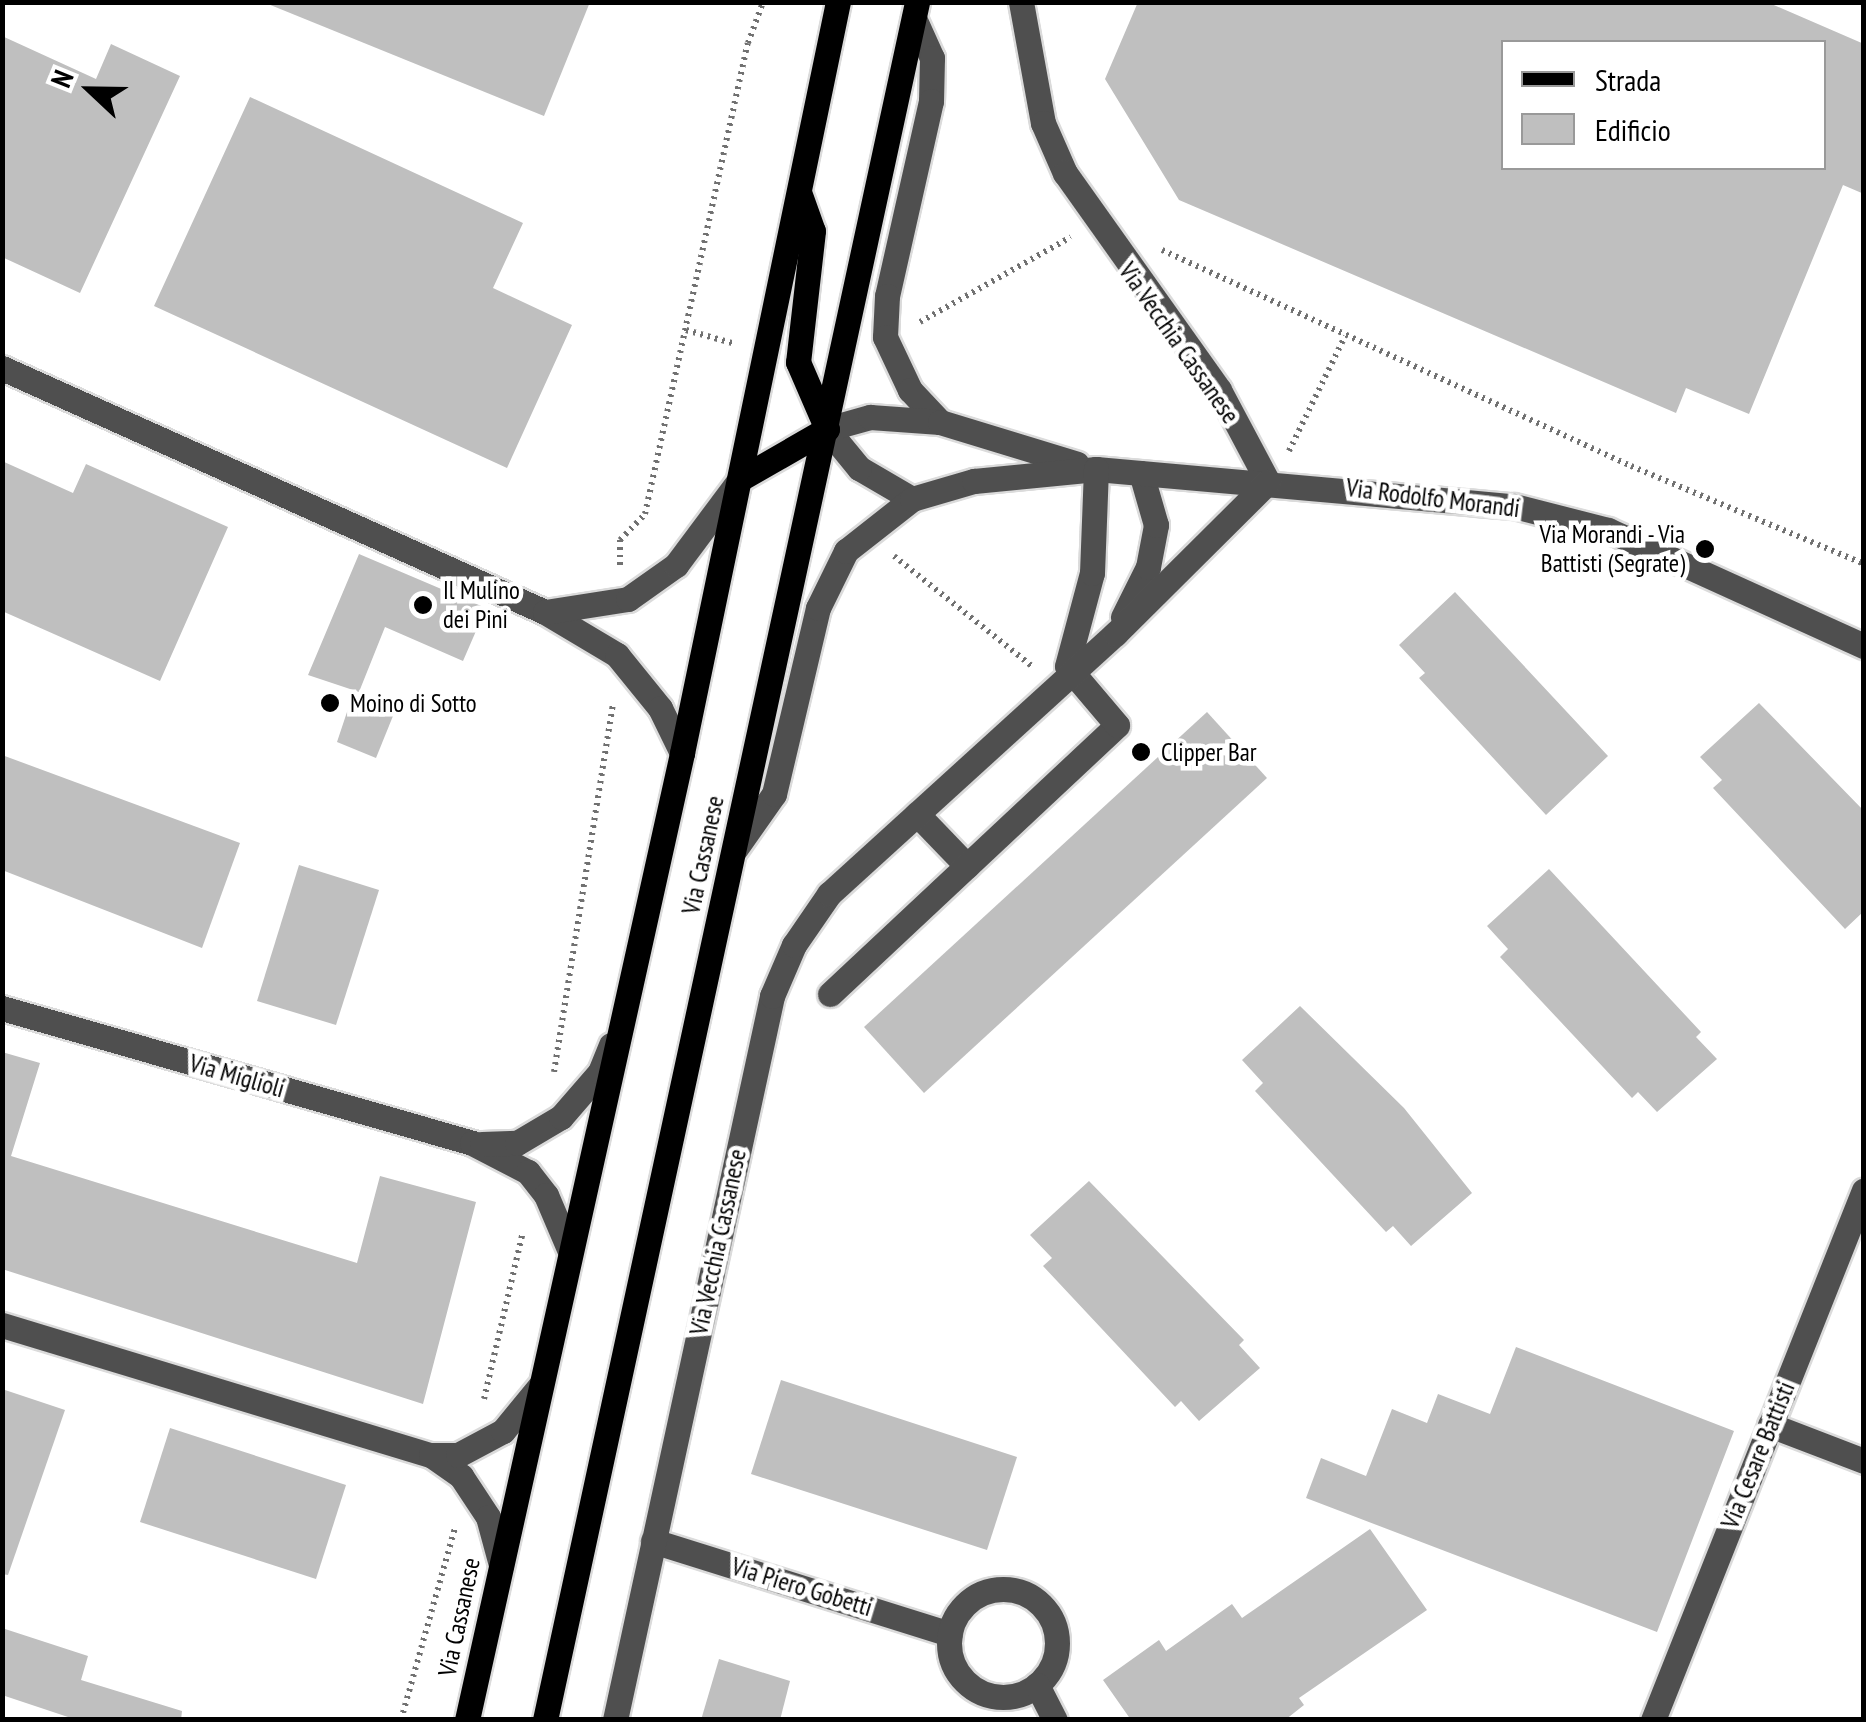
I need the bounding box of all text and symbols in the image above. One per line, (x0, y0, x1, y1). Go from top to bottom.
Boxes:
north arrow (40, 40, 140, 140)
legend (1501, 40, 1826, 170)
text: Strada (1595, 60, 1661, 99)
text: N (42, 65, 82, 93)
text: Edificio (1595, 110, 1671, 149)
street label: Via Vecchia Cassanese (1112, 257, 1246, 429)
street label: Via Rodolfo Morandi (1344, 472, 1522, 524)
place label: Via Morandi - Via Battisti (Segrate) (1537, 520, 1685, 579)
marker: Via Morandi - Via Battisti (Segrate) (1694, 538, 1716, 560)
place label: Il Mulino dei Pini (443, 576, 520, 635)
marker: Il Mulino dei Pini (412, 594, 434, 616)
place label: Moino di Sotto (350, 688, 477, 718)
marker: Moino di Sotto (319, 692, 341, 714)
place label: Clipper Bar (1161, 737, 1257, 767)
marker: Clipper Bar (1130, 741, 1152, 763)
street label: Via Cassanese (676, 793, 730, 917)
street label: Via Miglioli (186, 1048, 288, 1104)
street label: Via Vecchia Cassanese (684, 1146, 752, 1338)
street label: Via Cesare Battisti (1715, 1377, 1801, 1533)
street label: Via Piero Gobetti (728, 1551, 876, 1623)
street label: Via Cassanese (432, 1555, 486, 1679)

